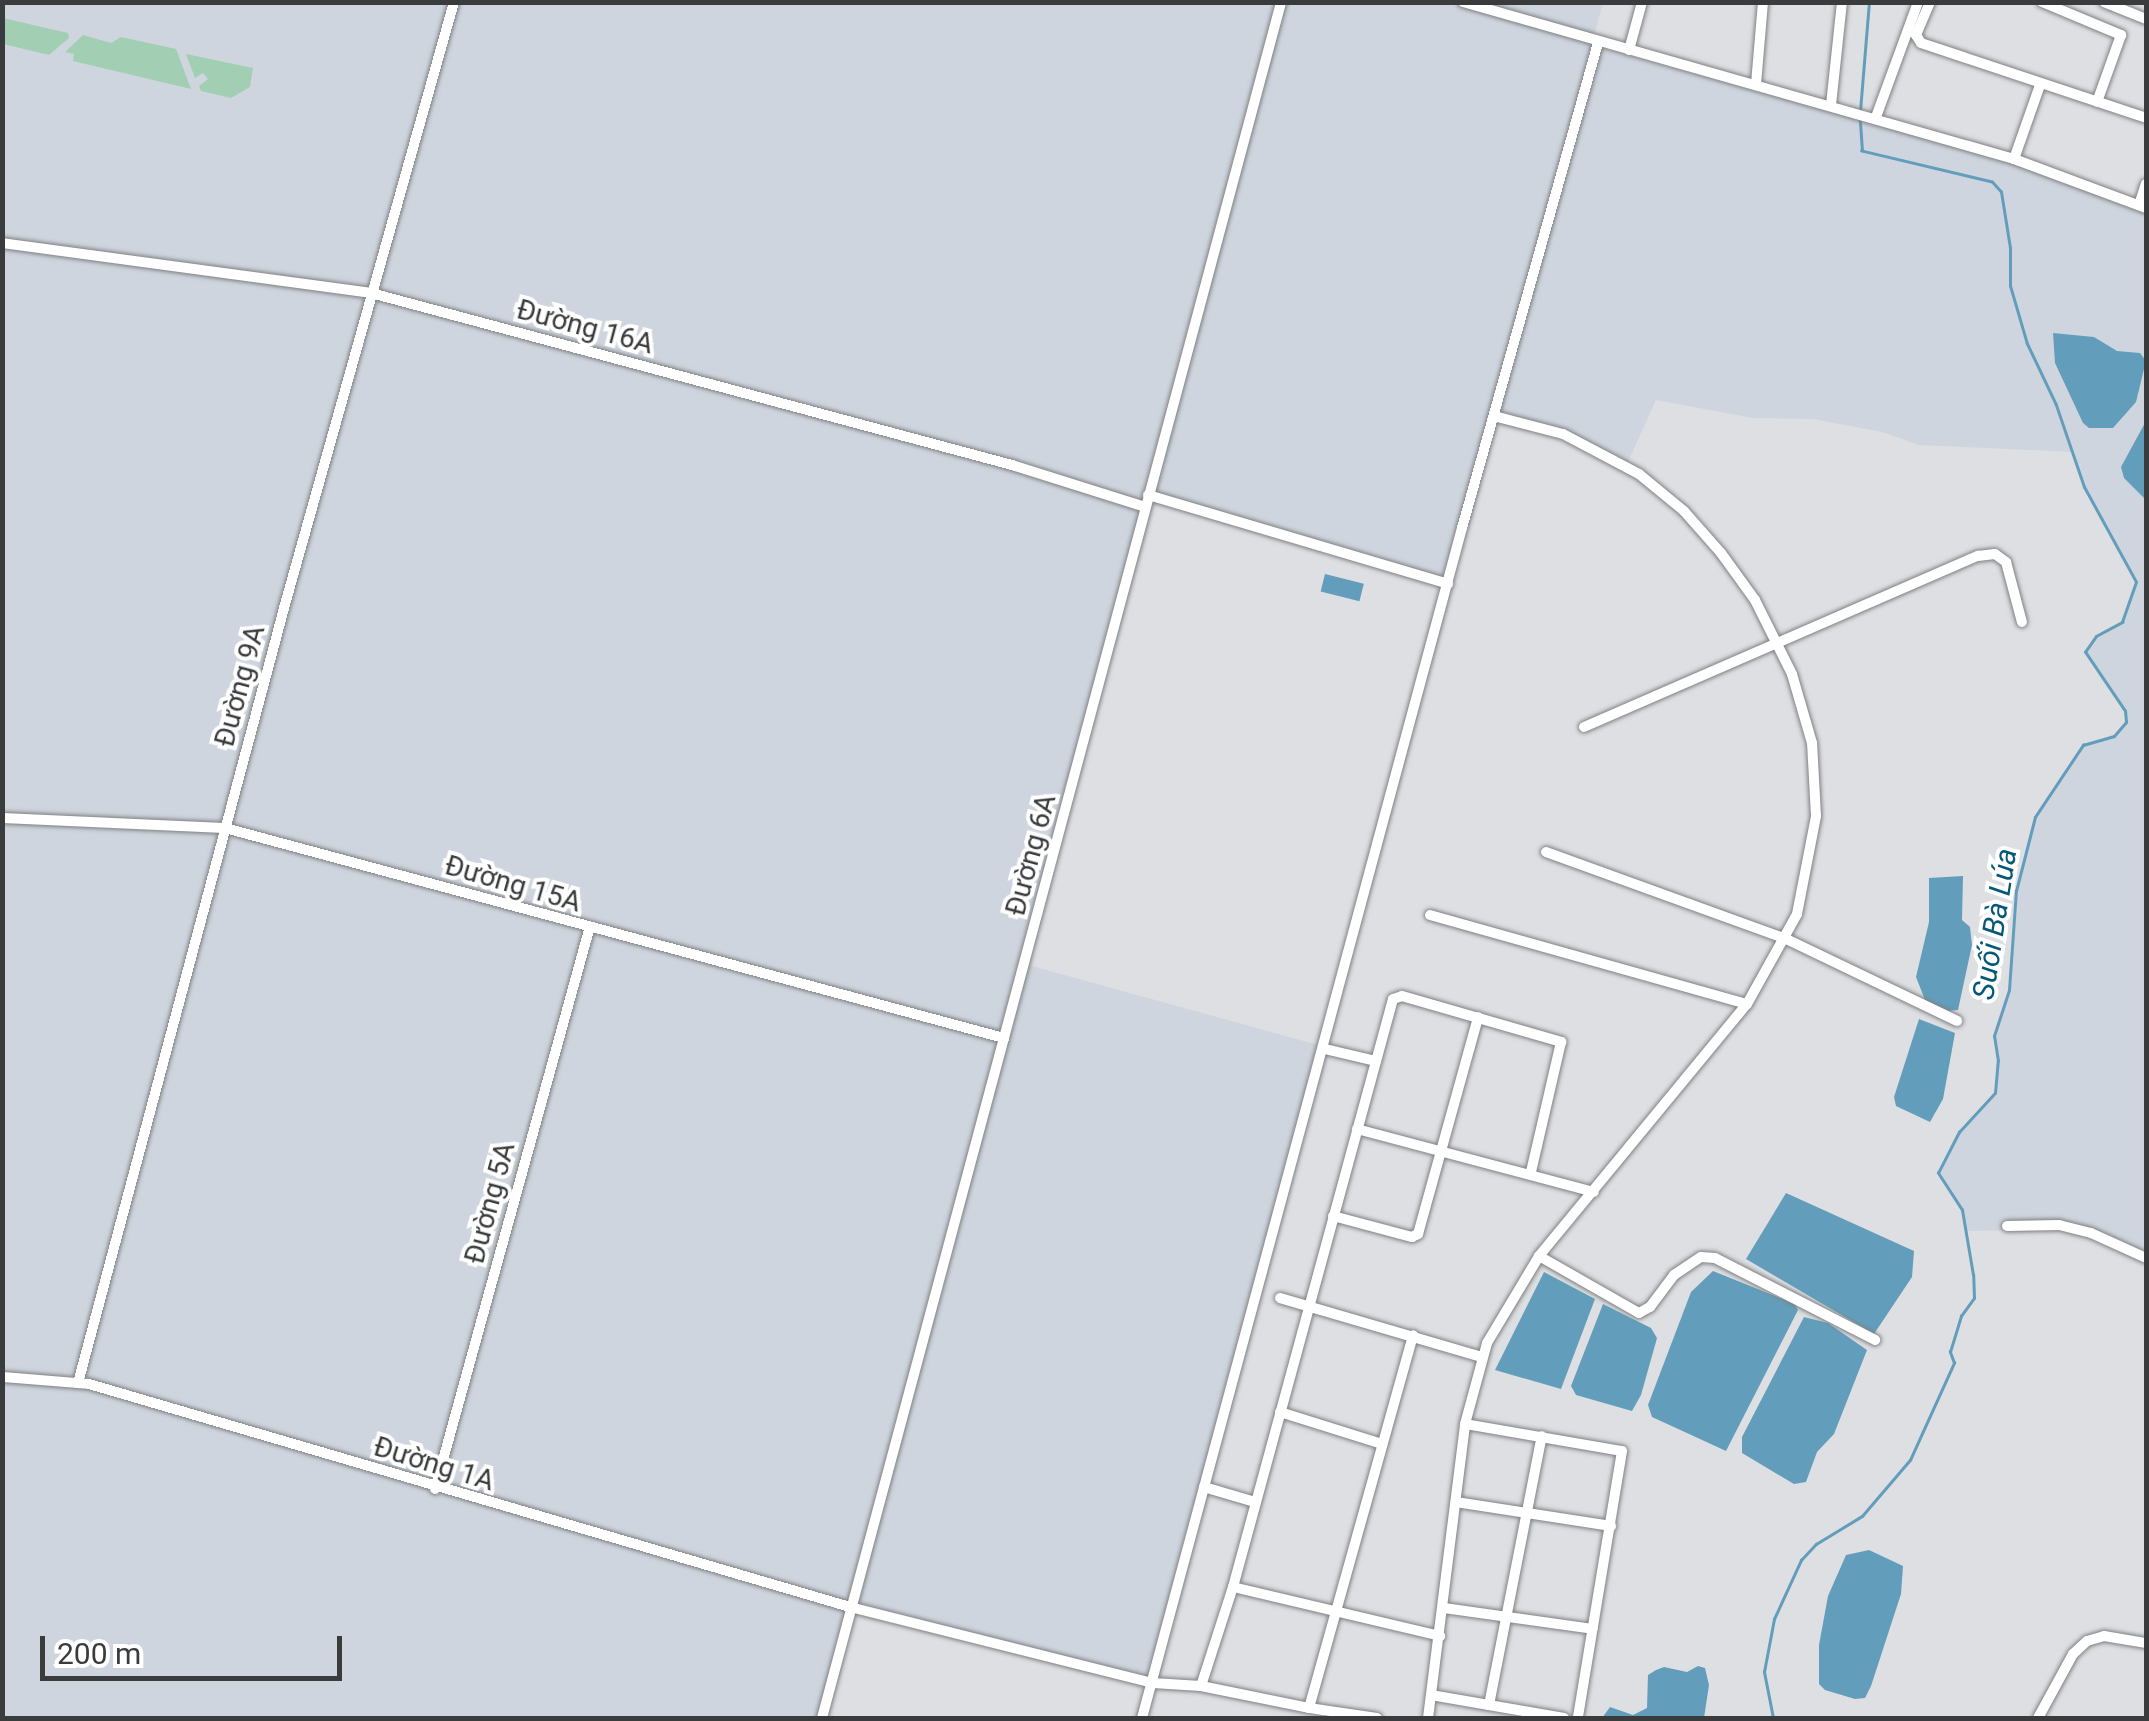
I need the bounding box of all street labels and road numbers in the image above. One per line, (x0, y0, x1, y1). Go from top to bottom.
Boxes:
street label: Đường 16A (513, 293, 657, 361)
street label: Đường 9A (208, 622, 272, 750)
street label: Đường 6A (999, 791, 1063, 919)
street label: Đường 15A (441, 849, 585, 919)
street label: Đường 5A (458, 1139, 522, 1267)
street label: Đường 1A (370, 1430, 498, 1498)

